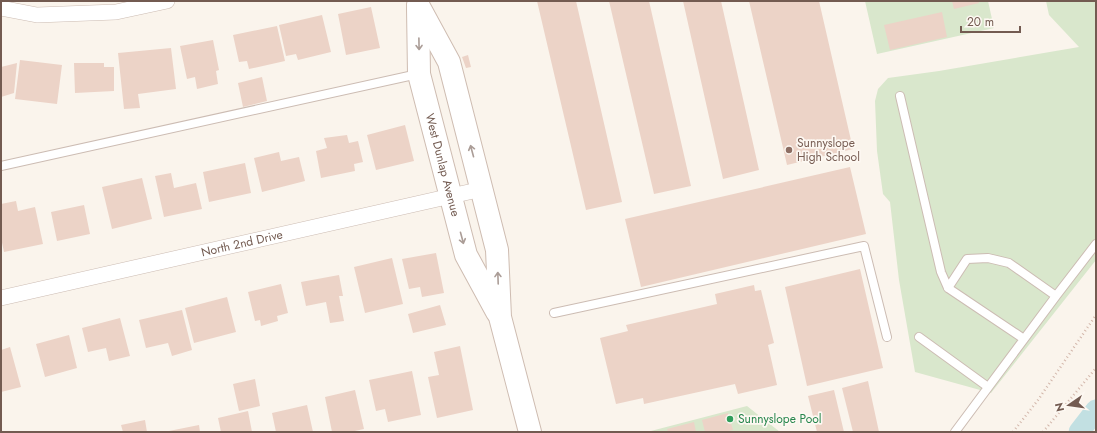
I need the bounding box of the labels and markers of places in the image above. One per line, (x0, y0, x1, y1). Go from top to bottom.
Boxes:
place label: Sunnyslope High School (797, 134, 860, 166)
marker: Sunnyslope High School (784, 145, 794, 155)
place label: Sunnyslope Pool (738, 410, 822, 428)
marker: Sunnyslope Pool (725, 414, 735, 424)

